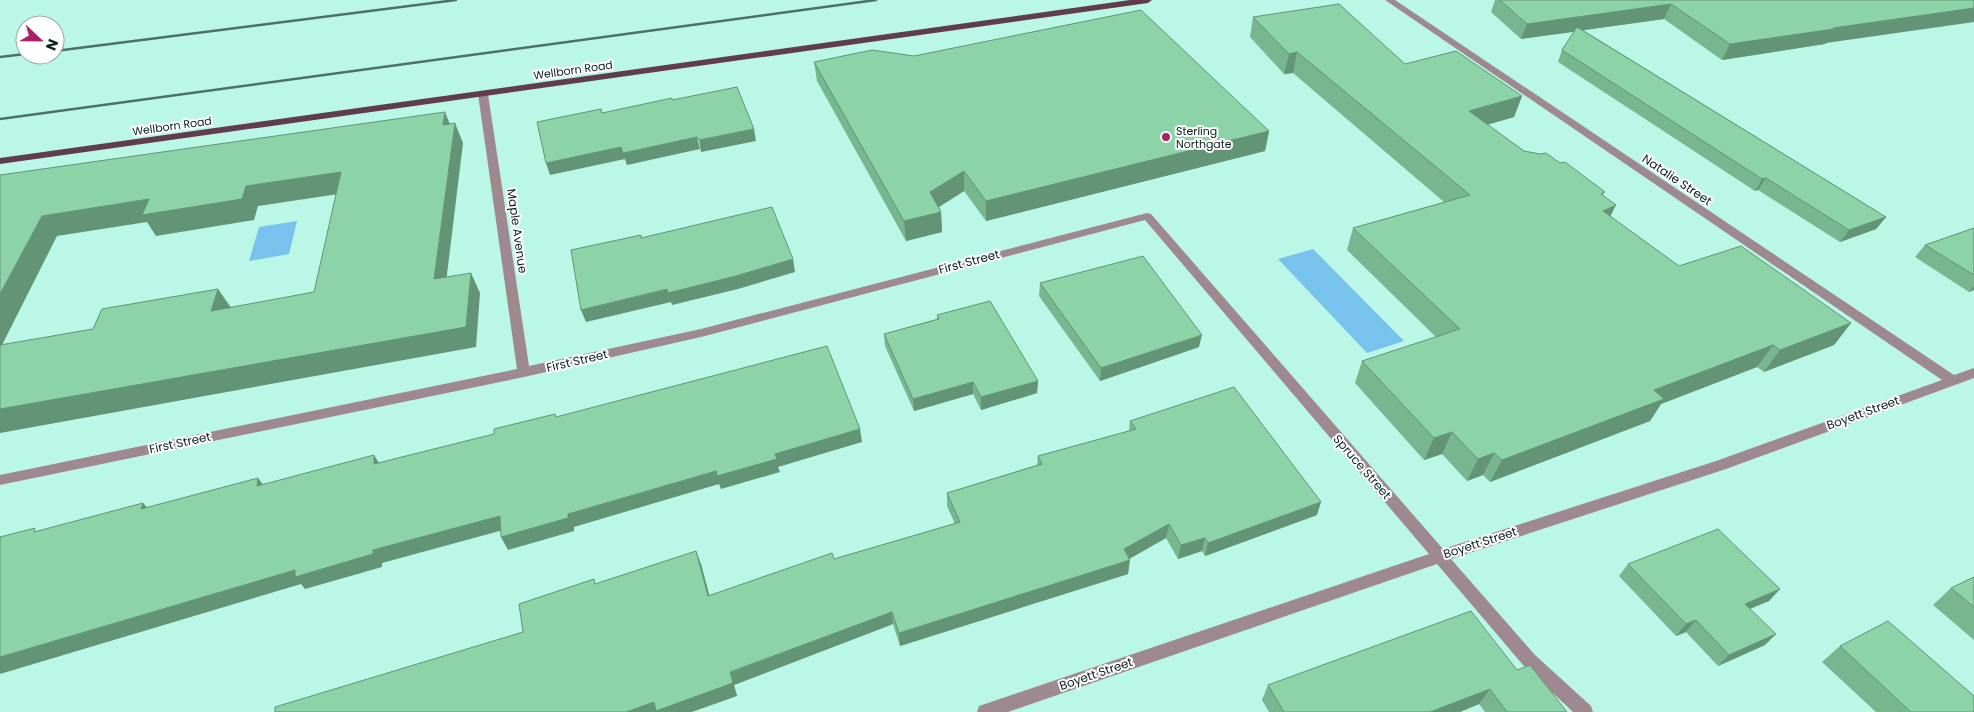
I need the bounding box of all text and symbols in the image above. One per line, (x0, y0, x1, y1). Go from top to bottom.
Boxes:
north arrow (15, 15, 65, 65)
text: N (41, 36, 63, 53)
street label: Wellborn Road (532, 57, 614, 83)
street label: Wellborn Road (131, 113, 213, 139)
place label: Sterling Northgate (1176, 123, 1232, 152)
marker: Sterling Northgate (1160, 131, 1172, 143)
street label: Natalie Street (1639, 150, 1715, 209)
street label: Maple Avenue (503, 188, 532, 274)
street label: First Street (937, 245, 1001, 278)
street label: First Street (545, 345, 609, 376)
street label: Boyett Street (1824, 391, 1902, 434)
street label: First Street (148, 428, 212, 457)
street label: Spruce Street (1330, 431, 1395, 503)
street label: Boyett Street (1441, 523, 1519, 562)
street label: Boyett Street (1057, 653, 1135, 694)

